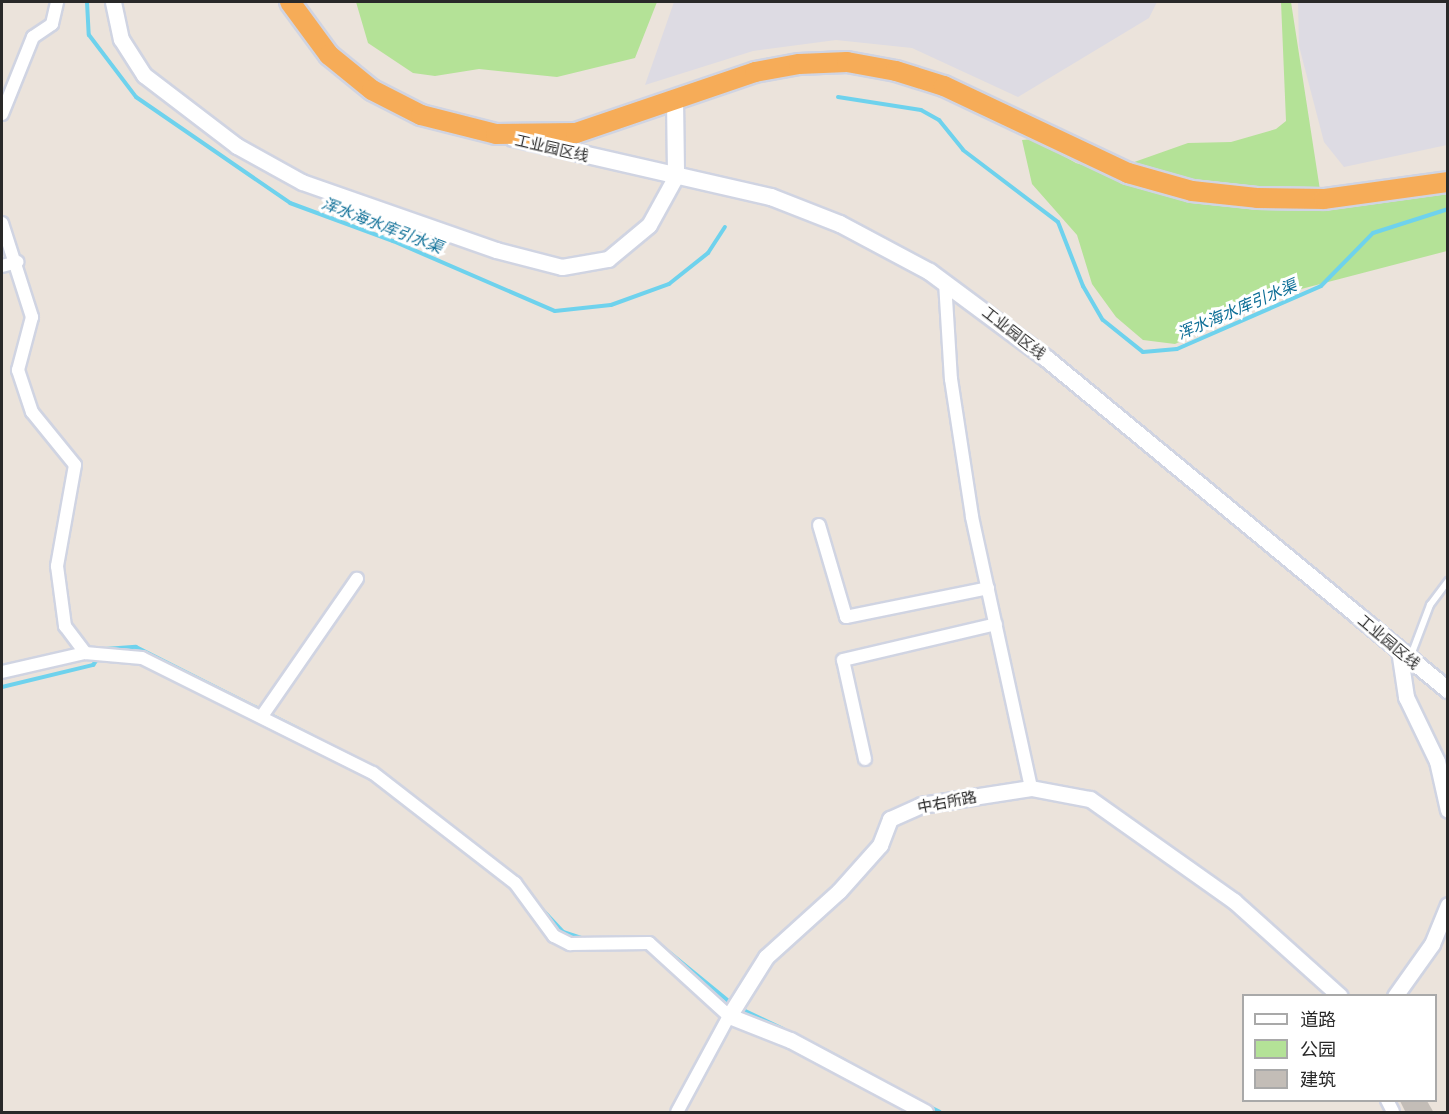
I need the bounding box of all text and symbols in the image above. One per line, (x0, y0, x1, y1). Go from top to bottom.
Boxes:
street label: 工业园区线 (513, 131, 591, 165)
water label: 浑水海水库引水渠 (319, 194, 445, 258)
water label: 浑水海水库引水渠 (1174, 276, 1300, 344)
street label: 工业园区线 (979, 303, 1049, 363)
street label: 工业园区线 (1354, 611, 1424, 673)
street label: 中右所路 (916, 787, 978, 817)
legend (1242, 994, 1437, 1102)
text: 道路 (1300, 1007, 1336, 1032)
text: 公园 (1300, 1037, 1336, 1062)
text: 建筑 (1300, 1067, 1336, 1092)

